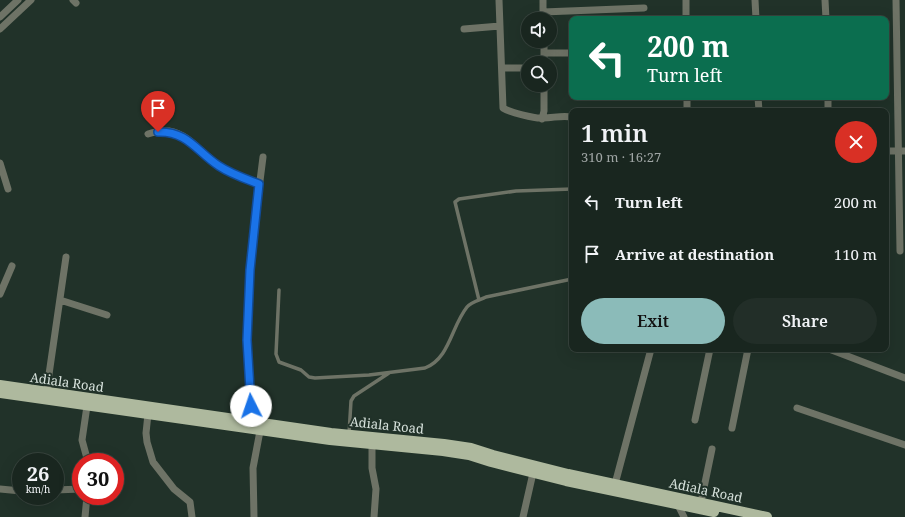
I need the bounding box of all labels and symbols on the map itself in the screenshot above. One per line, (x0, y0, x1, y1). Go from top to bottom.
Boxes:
pin (141, 91, 175, 132)
street label: Adiala Road (29, 368, 105, 396)
position arrow (230, 385, 272, 427)
street label: Adiala Road (349, 412, 425, 438)
speed limit sign: 30 (72, 453, 124, 505)
street label: Adiala Road (668, 473, 744, 507)

